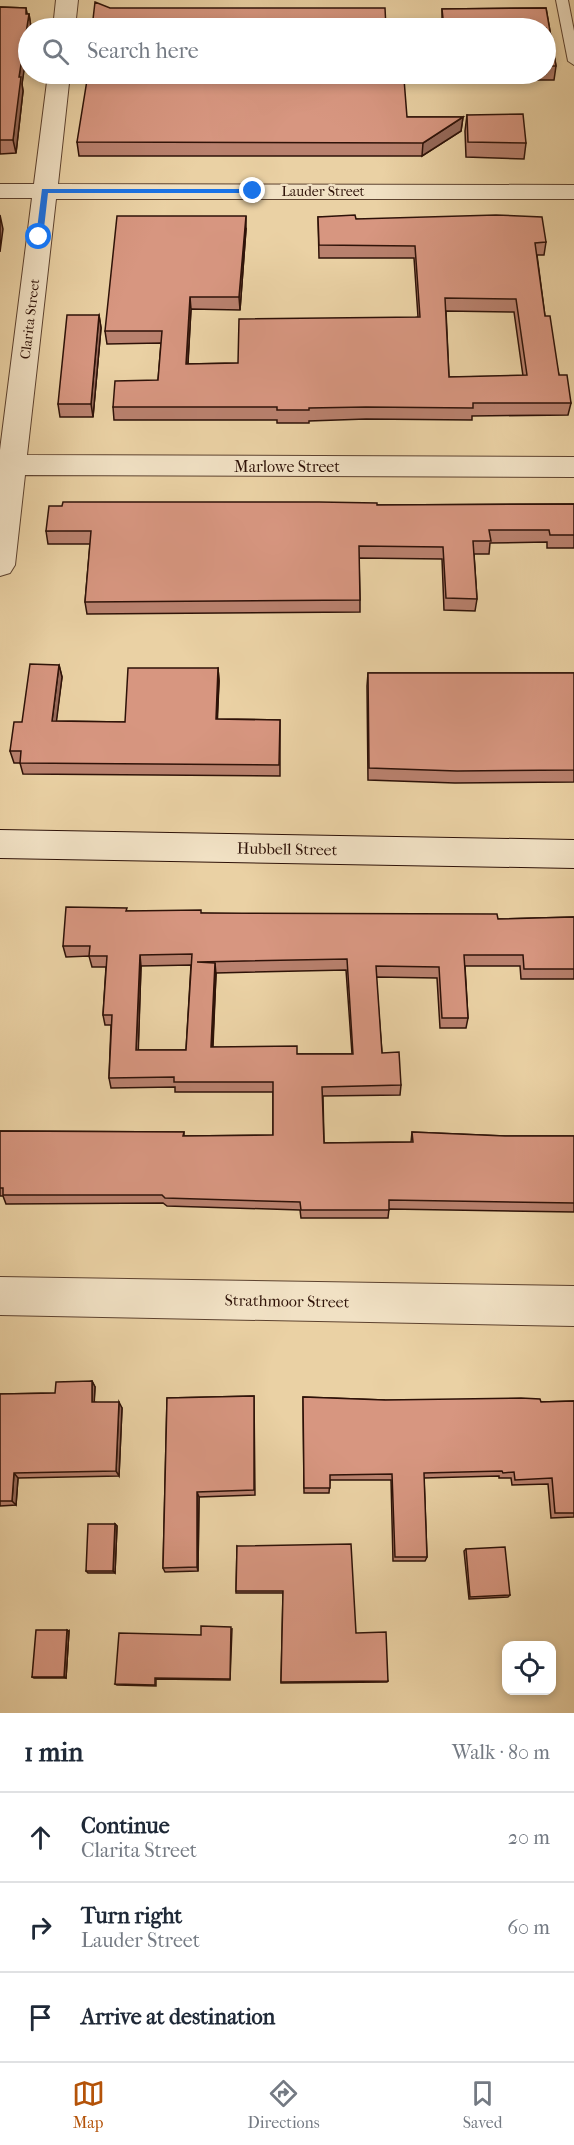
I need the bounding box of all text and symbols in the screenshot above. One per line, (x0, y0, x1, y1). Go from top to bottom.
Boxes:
search box (18, 18, 556, 84)
icon: search (39, 35, 72, 68)
text: Search here (87, 38, 199, 64)
route end (239, 177, 265, 203)
street label: Lauder Street (281, 183, 365, 200)
route start (25, 223, 51, 249)
street label: Clarita Street (17, 278, 43, 360)
street label: Marlowe Street (234, 457, 340, 476)
street label: Hubbell Street (237, 839, 338, 859)
street label: Strathmoor Street (224, 1290, 350, 1312)
map controls (502, 1641, 556, 1695)
button: locate (502, 1641, 556, 1695)
text: 1 min (24, 1737, 83, 1768)
text: Walk · 80 m (452, 1741, 550, 1764)
text: Continue (81, 1813, 170, 1839)
icon: ahead (24, 1821, 57, 1854)
text: 20 m (508, 1826, 550, 1849)
text: Clarita Street (81, 1839, 197, 1862)
text: Turn right (81, 1903, 182, 1929)
icon: right (24, 1911, 57, 1944)
text: 60 m (507, 1916, 550, 1939)
text: Lauder Street (81, 1929, 200, 1952)
icon: arrive (24, 2001, 57, 2034)
text: Arrive at destination (81, 2004, 275, 2030)
tab: Map (72, 2077, 105, 2132)
tab: Directions (248, 2077, 320, 2132)
tab: Saved (463, 2077, 502, 2132)

